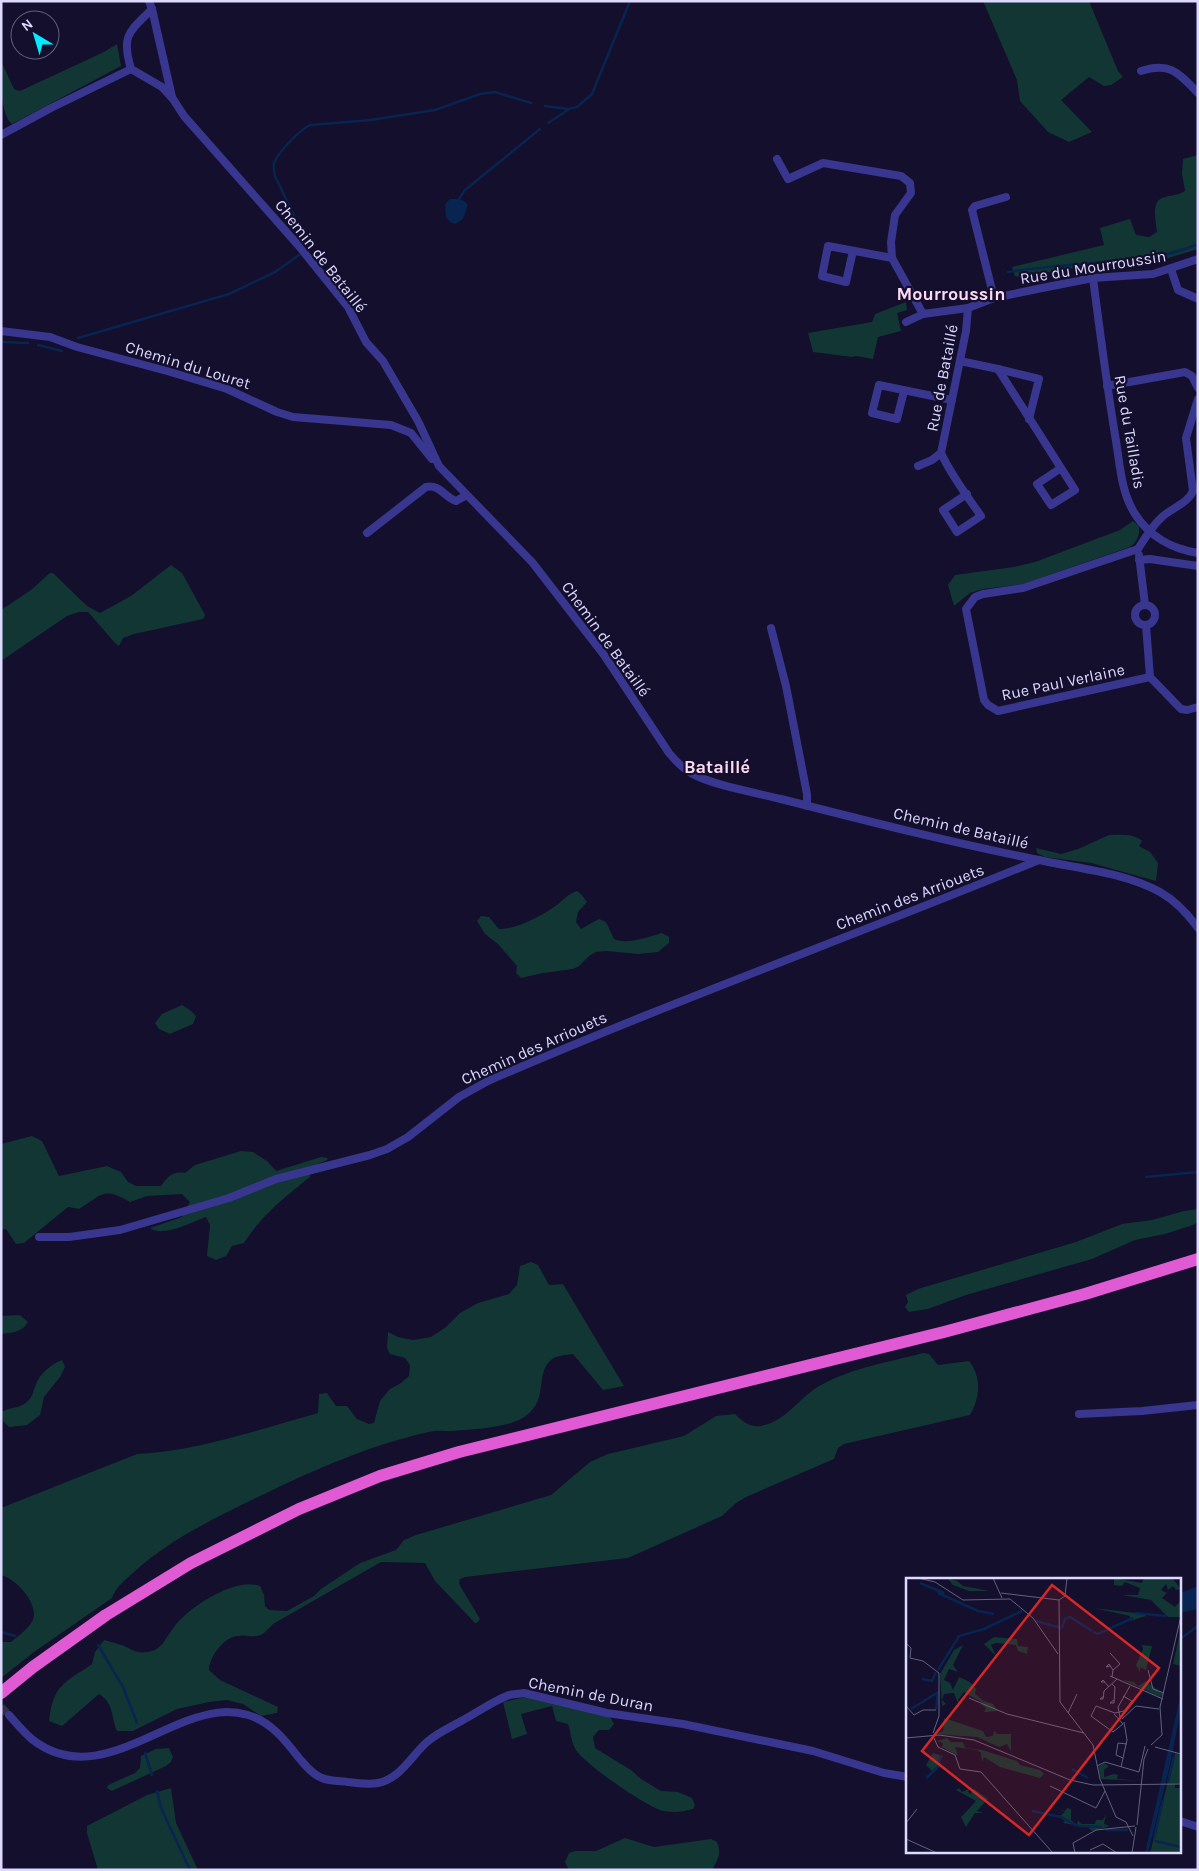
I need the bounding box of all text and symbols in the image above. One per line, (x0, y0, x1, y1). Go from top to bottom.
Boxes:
north arrow (10, 10, 60, 60)
text: N (18, 15, 36, 35)
street label: Chemin de Bataillé (271, 196, 371, 316)
street label: Rue du Mourroussin (1019, 246, 1167, 288)
district label: Mourroussin (897, 283, 1005, 305)
street label: Rue de Bataillé (922, 323, 962, 433)
street label: Chemin du Louret (123, 337, 253, 393)
street label: Rue du Tailladis (1111, 374, 1149, 490)
street label: Chemin de Bataillé (558, 578, 654, 700)
street label: Rue Paul Verlaine (1000, 660, 1126, 704)
district label: Bataillé (684, 756, 750, 778)
street label: Chemin de Bataillé (892, 803, 1030, 853)
street label: Chemin des Arriouets (833, 860, 987, 934)
street label: Chemin des Arriouets (458, 1007, 610, 1089)
inset map (906, 1578, 1182, 1854)
street label: Chemin de Duran (527, 1673, 655, 1715)

